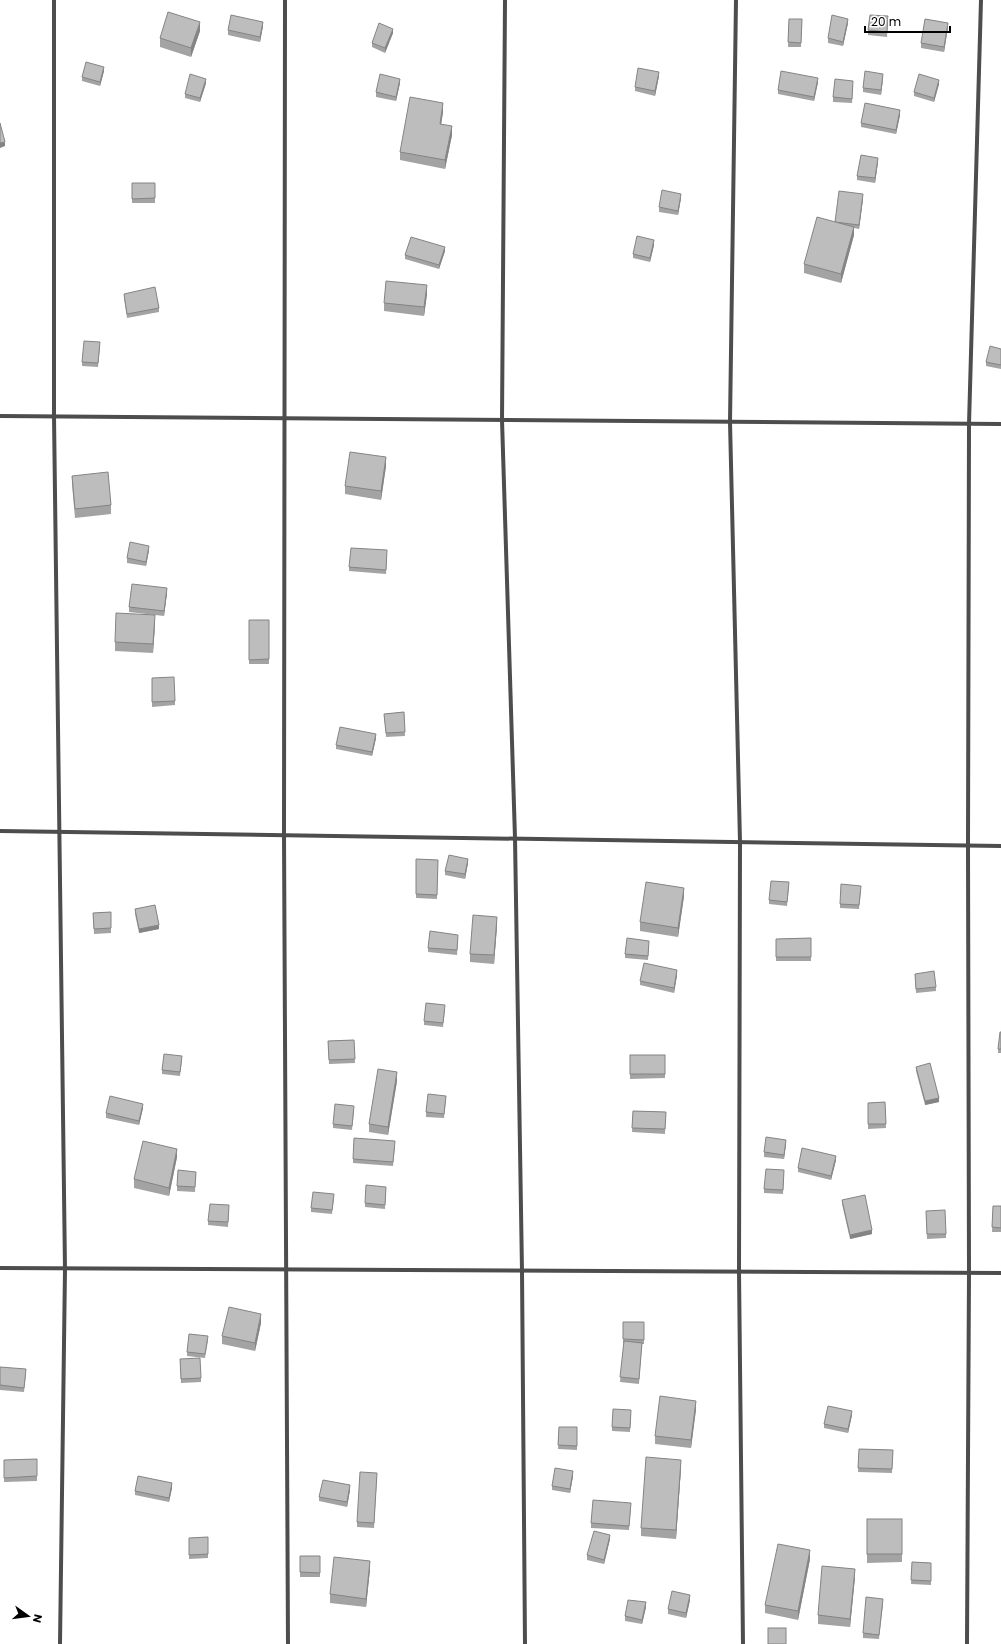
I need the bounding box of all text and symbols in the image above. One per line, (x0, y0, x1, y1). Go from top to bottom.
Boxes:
scale bar (865, 8, 950, 34)
text: 20 m (871, 13, 901, 30)
north arrow (8, 1596, 48, 1636)
text: N (29, 1612, 46, 1624)

